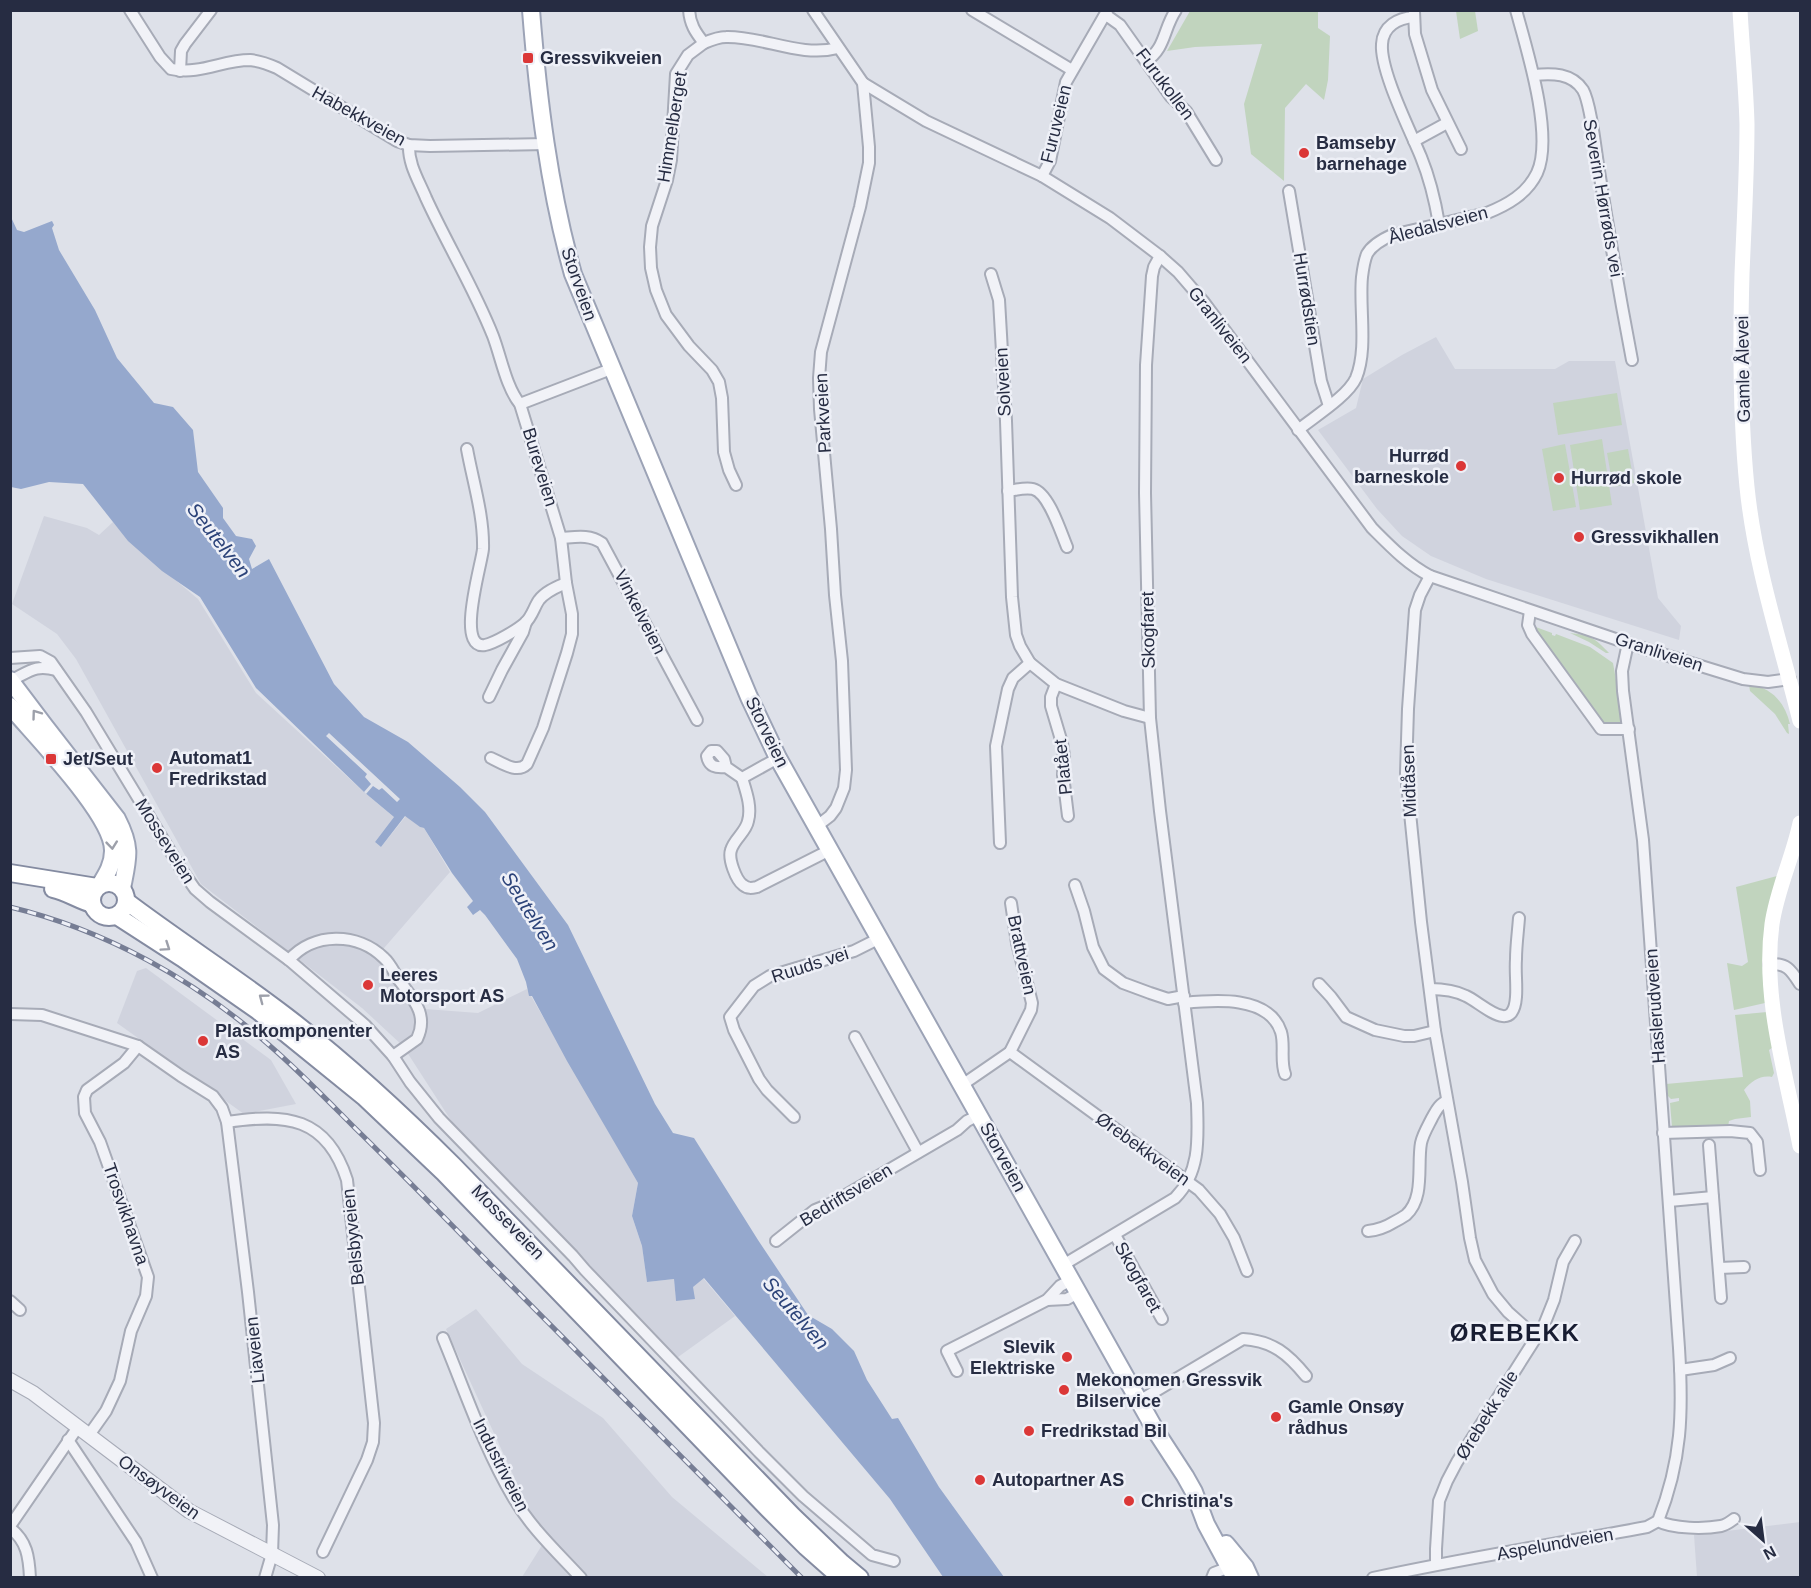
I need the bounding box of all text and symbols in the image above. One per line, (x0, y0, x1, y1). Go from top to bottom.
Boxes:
street label: Furukollen (1132, 44, 1198, 124)
place label: Gressvikveien (540, 48, 662, 68)
marker: Gressvikveien (521, 51, 535, 65)
street label: Himmelberget (653, 70, 691, 184)
street label: Habekkveien (309, 82, 409, 150)
street label: Furuveien (1037, 83, 1075, 165)
street label: Severin Hørrøds vei (1579, 117, 1627, 279)
place label: Bamseby barnehage (1316, 133, 1407, 174)
marker: Bamseby barnehage (1297, 146, 1311, 160)
street label: Åledalsveien (1386, 202, 1490, 248)
street label: Storveien (557, 245, 601, 323)
street label: Hurrødstien (1290, 251, 1324, 347)
street label: Granliveien (1184, 283, 1256, 367)
street label: Gamle Ålevei (1732, 315, 1754, 423)
street label: Solveien (991, 347, 1015, 417)
street label: Parkveien (811, 373, 835, 453)
street label: Bureveien (519, 425, 561, 509)
place label: Hurrød barneskole (1354, 446, 1449, 487)
marker: Hurrød barneskole (1454, 459, 1468, 473)
place label: Hurrød skole (1571, 468, 1682, 488)
marker: Hurrød skole (1552, 471, 1566, 485)
water label: Seutelven (183, 498, 255, 582)
place label: Gressvikhallen (1591, 527, 1719, 547)
marker: Gressvikhallen (1572, 530, 1586, 544)
street label: Vinkelveien (610, 567, 670, 657)
street label: Skogfaret (1137, 591, 1159, 669)
street label: Granliveien (1613, 628, 1705, 676)
street label: Storveien (741, 693, 793, 771)
one-way arrow (32, 709, 43, 720)
street label: Platået (1050, 738, 1076, 796)
street label: Midtåsen (1398, 744, 1420, 818)
place label: Automat1 Fredrikstad (169, 748, 267, 789)
place label: Jet/Seut (63, 749, 133, 769)
marker: Jet/Seut (44, 752, 58, 766)
marker: Automat1 Fredrikstad (150, 761, 164, 775)
street label: Mosseveien (131, 795, 199, 887)
one-way arrow (105, 841, 118, 850)
water label: Seutelven (497, 867, 563, 955)
street label: Brattveien (1004, 913, 1040, 997)
one-way arrow (160, 940, 171, 951)
street label: Ruuds vei (769, 943, 851, 987)
street label: Haslerudveien (1641, 948, 1669, 1064)
place label: Leeres Motorsport AS (380, 965, 504, 1006)
marker: Leeres Motorsport AS (361, 978, 375, 992)
one-way arrow (258, 995, 269, 1006)
place label: Plastkomponenter AS (215, 1021, 372, 1062)
marker: Plastkomponenter AS (196, 1034, 210, 1048)
street label: Ørebekkveien (1092, 1108, 1194, 1190)
street label: Storveien (976, 1119, 1030, 1195)
street label: Trosvikhavna (99, 1160, 153, 1268)
street label: Bedriftsveien (796, 1160, 896, 1230)
street label: Mosseveien (467, 1181, 549, 1263)
street label: Belsbyveien (338, 1188, 368, 1286)
street label: Skogfaret (1111, 1238, 1165, 1316)
water label: Seutelven (759, 1272, 833, 1354)
street label: Liaveien (242, 1316, 268, 1384)
district label: ØREBEKK (1450, 1319, 1580, 1346)
place label: Slevik Elektriske (970, 1337, 1056, 1378)
marker: Slevik Elektriske (1060, 1350, 1074, 1364)
street label: Ørebekk alle (1452, 1367, 1522, 1463)
place label: Mekonomen Gressvik Bilservice (1076, 1370, 1263, 1411)
marker: Mekonomen Gressvik Bilservice (1057, 1383, 1071, 1397)
place label: Gamle Onsøy rådhus (1288, 1397, 1404, 1438)
marker: Gamle Onsøy rådhus (1269, 1410, 1283, 1424)
street label: Industriveien (469, 1415, 533, 1515)
place label: Fredrikstad Bil (1041, 1421, 1167, 1441)
marker: Fredrikstad Bil (1022, 1424, 1036, 1438)
street label: Onsøyveien (114, 1451, 204, 1523)
place label: Autopartner AS (992, 1470, 1124, 1490)
marker: Autopartner AS (973, 1473, 987, 1487)
place label: Christina's (1141, 1491, 1233, 1511)
marker: Christina's (1122, 1494, 1136, 1508)
north arrow (1733, 1510, 1793, 1570)
street label: Aspelundveien (1495, 1524, 1615, 1564)
text: N (1761, 1543, 1779, 1563)

